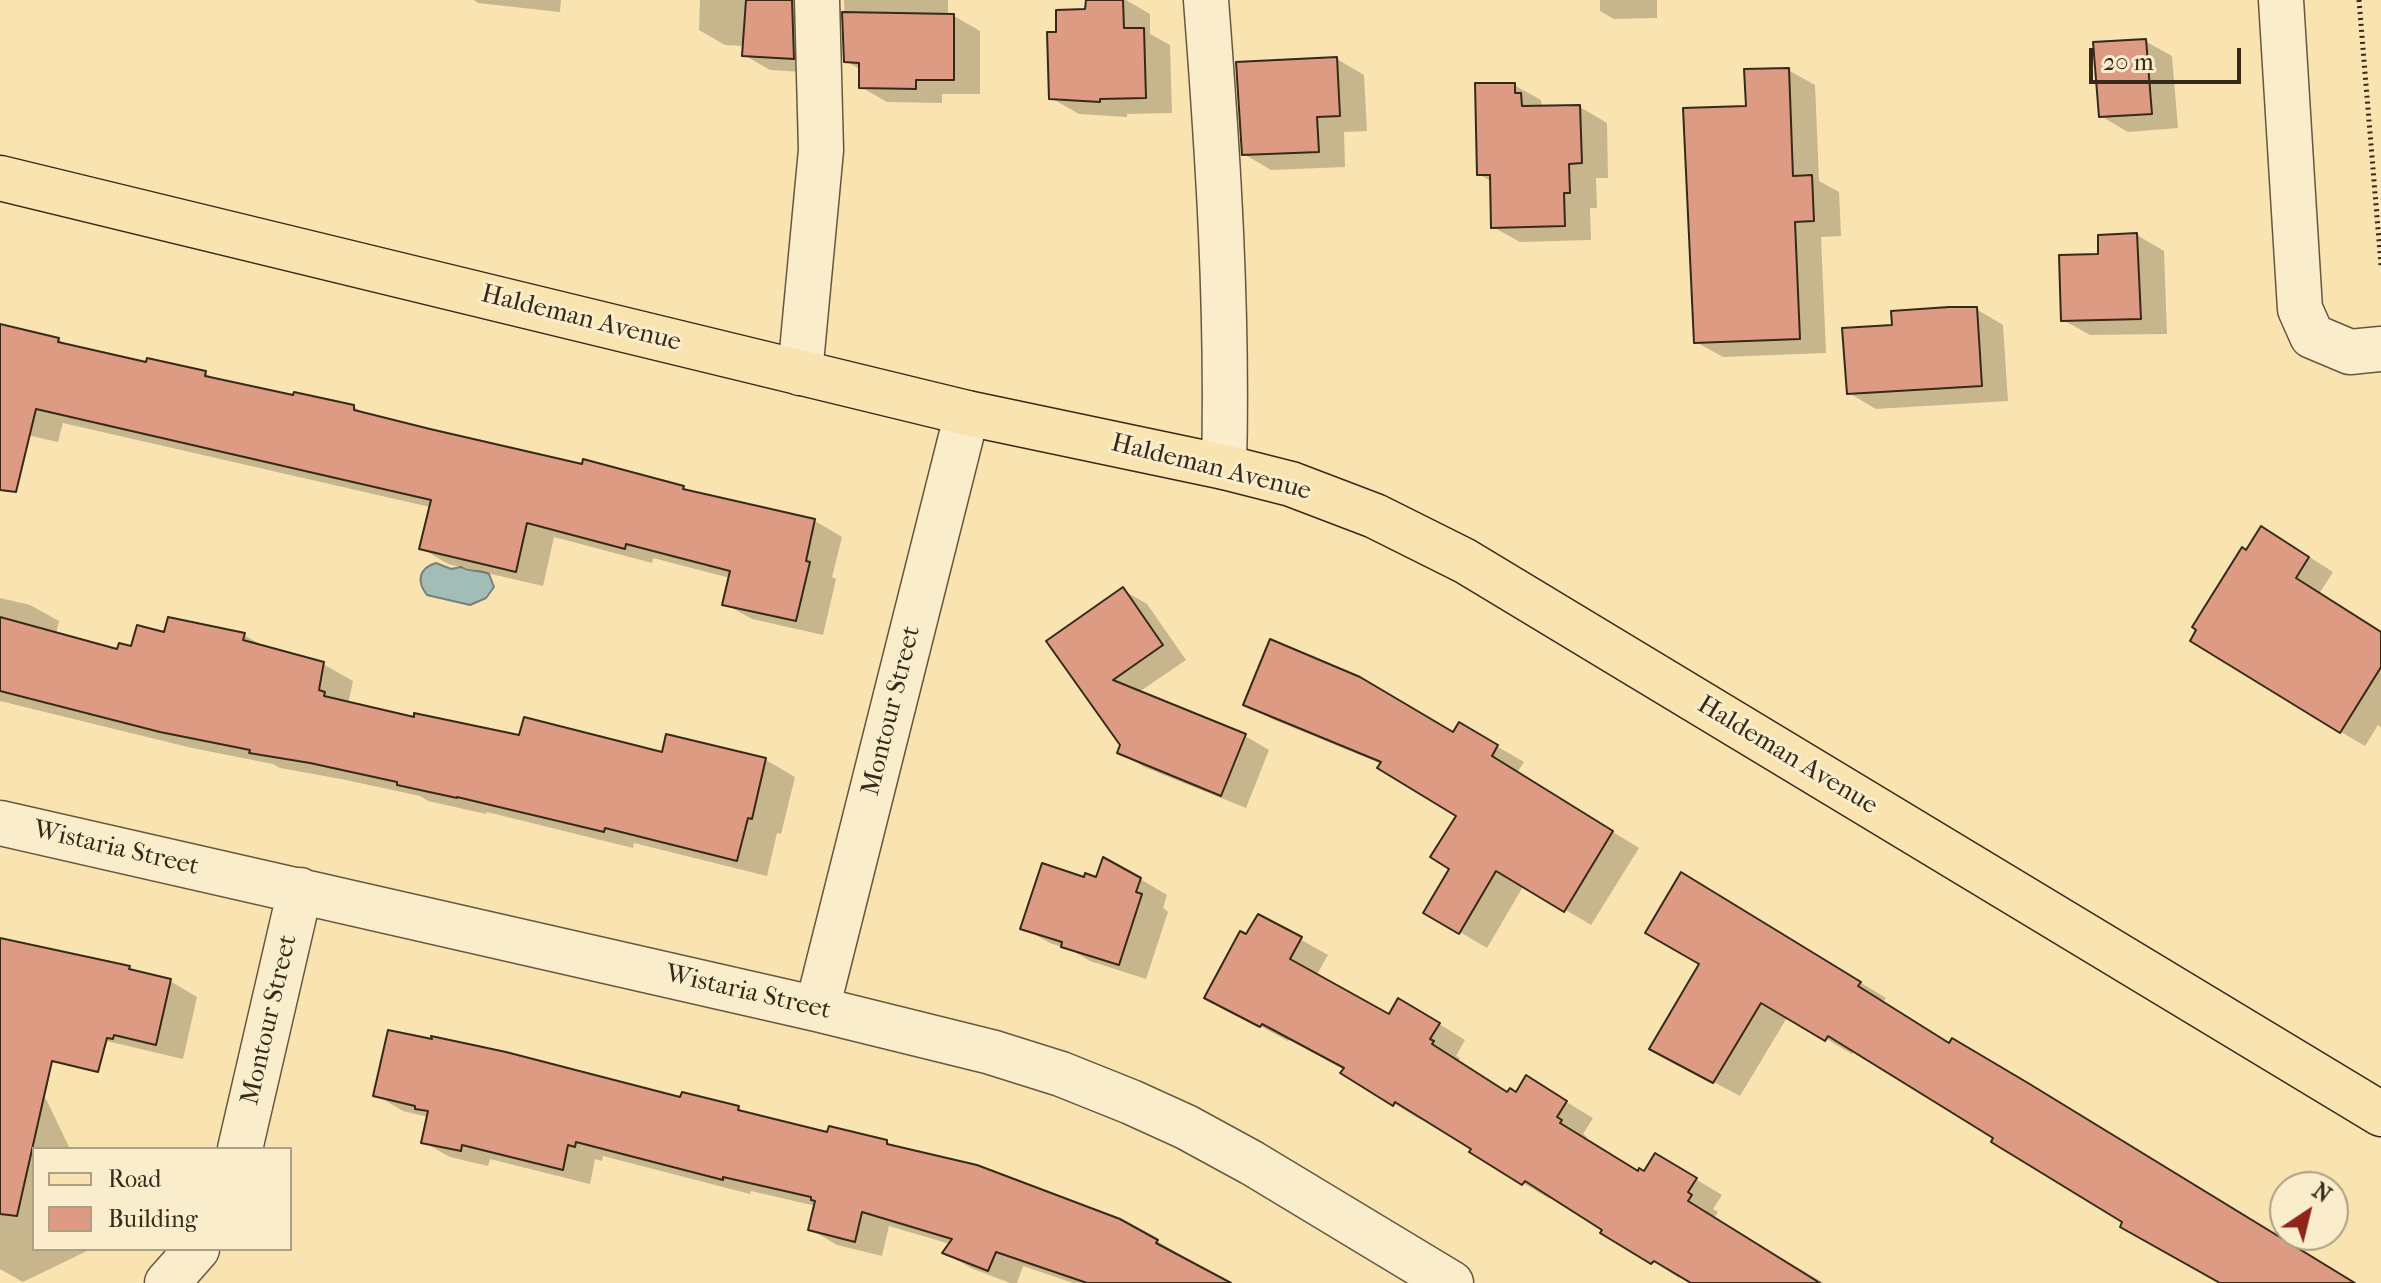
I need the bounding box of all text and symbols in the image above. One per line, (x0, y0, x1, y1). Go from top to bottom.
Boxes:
scale bar (2093, 32, 2245, 82)
text: 20 m (2103, 48, 2154, 76)
street label: Haldeman Avenue (478, 279, 684, 359)
street label: Haldeman Avenue (1108, 428, 1314, 508)
street label: Montour Street (856, 623, 928, 799)
street label: Haldeman Avenue (1691, 690, 1883, 822)
street label: Wistaria Street (30, 815, 202, 883)
street label: Montour Street (235, 932, 305, 1108)
street label: Wistaria Street (662, 959, 834, 1027)
legend (32, 1147, 292, 1251)
text: Road (108, 1165, 161, 1193)
north arrow (2269, 1171, 2349, 1251)
text: N (2307, 1178, 2336, 1208)
text: Building (108, 1205, 198, 1233)

